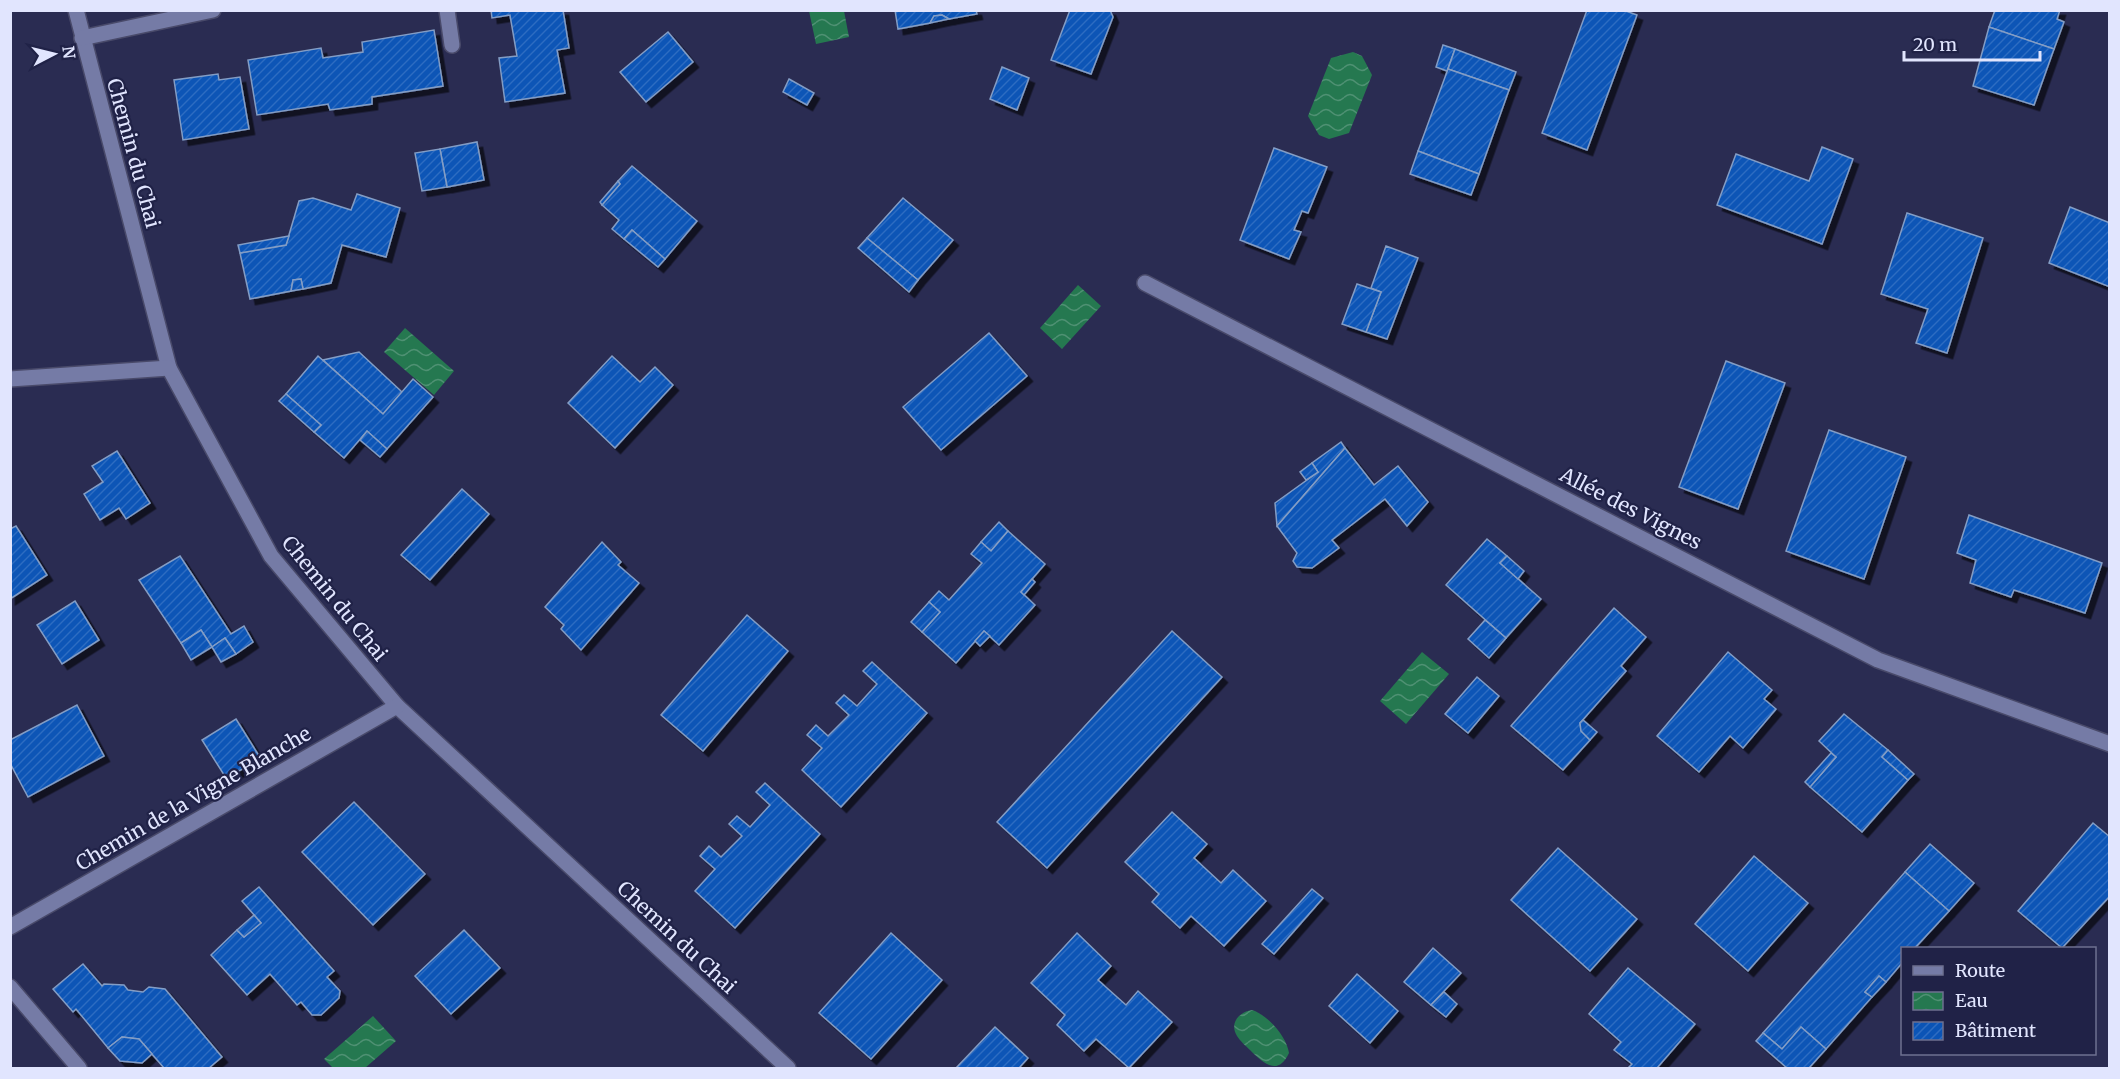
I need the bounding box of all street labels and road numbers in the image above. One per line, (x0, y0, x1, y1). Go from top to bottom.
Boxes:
street label: Chemin du Chai (102, 75, 166, 231)
street label: Allée des Vignes (1555, 461, 1706, 554)
street label: Chemin du Chai (277, 530, 393, 666)
street label: Chemin de la Vigne Blanche (71, 720, 315, 876)
street label: Chemin du Chai (612, 875, 742, 999)

